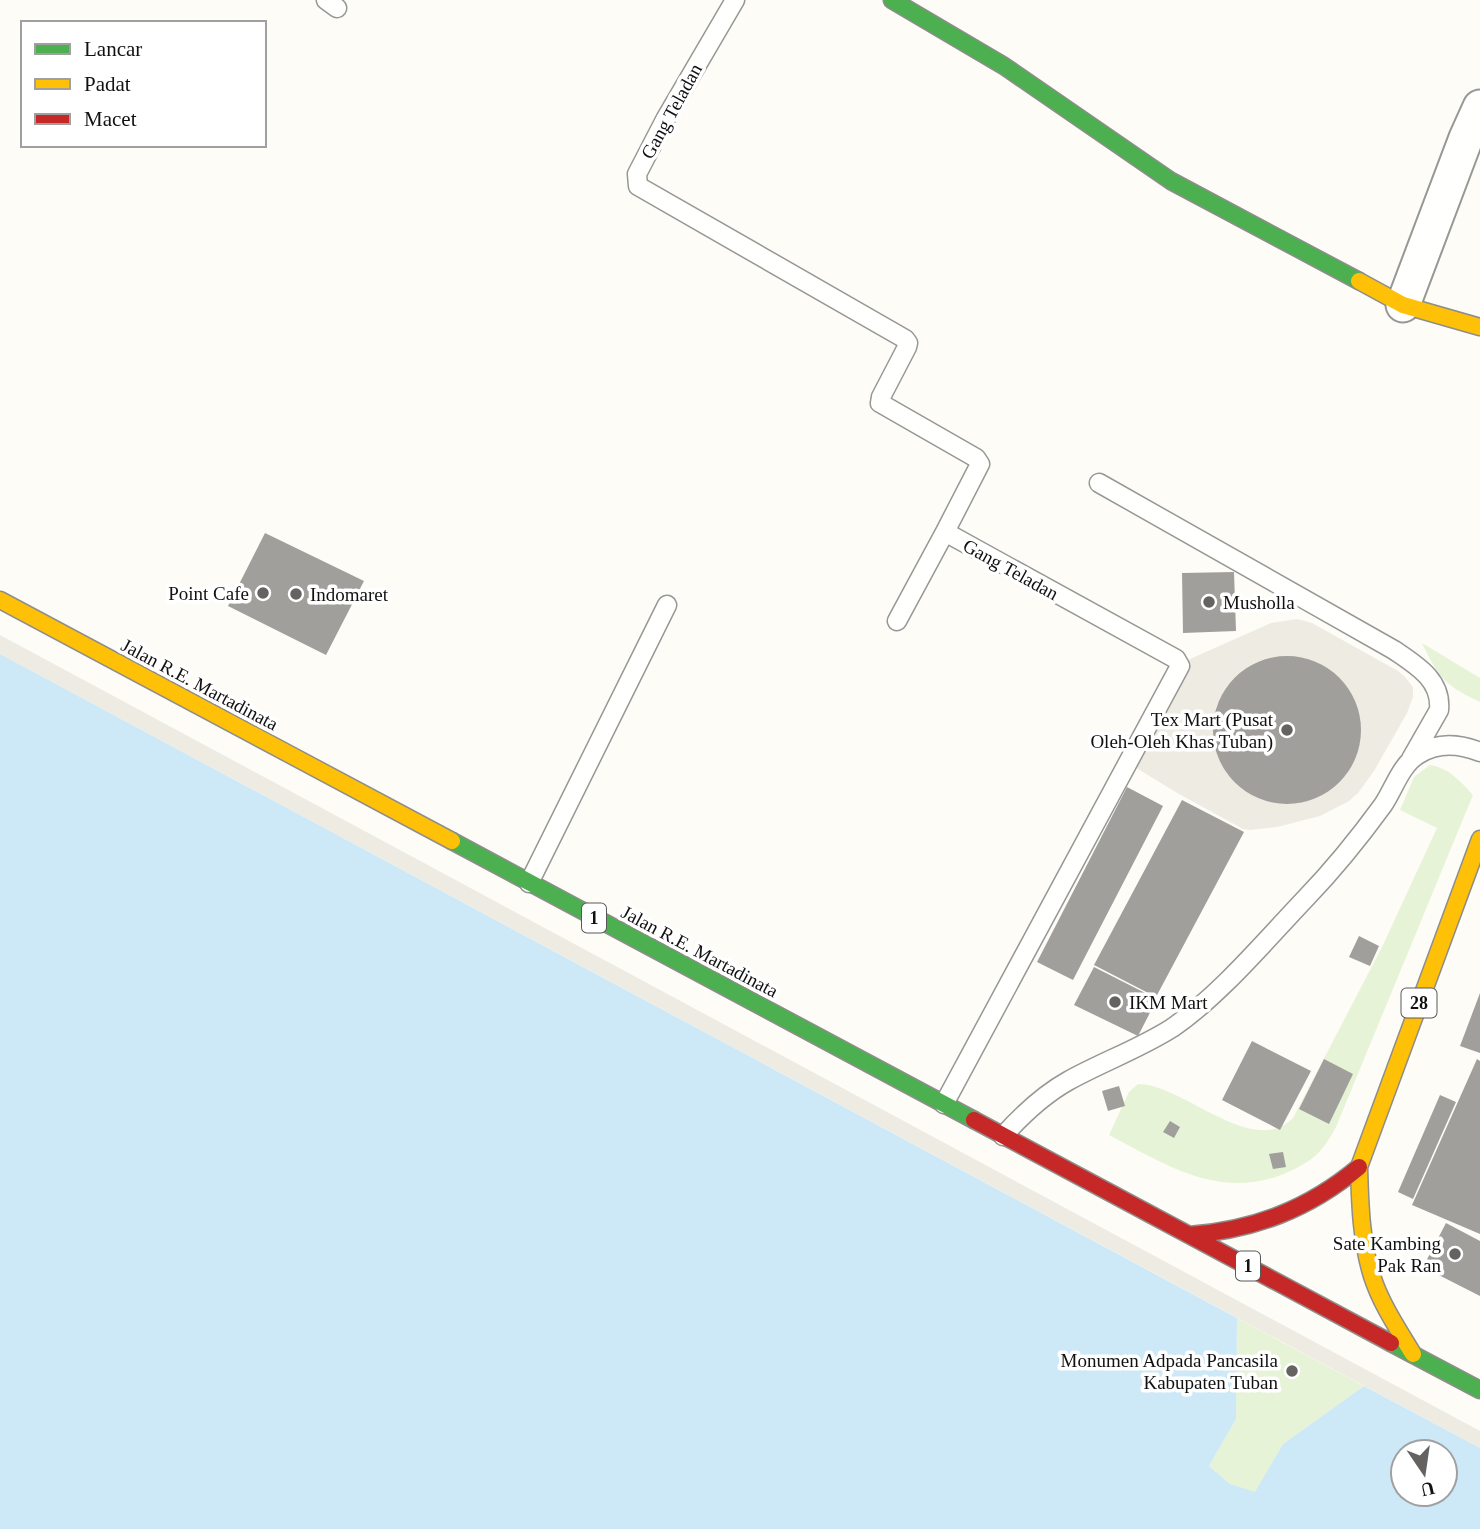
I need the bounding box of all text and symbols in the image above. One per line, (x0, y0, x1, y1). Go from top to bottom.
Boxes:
legend (21, 21, 266, 147)
text: Lancar (84, 37, 142, 61)
street label: Gang Teladan (637, 60, 706, 162)
text: Padat (84, 72, 131, 96)
text: Macet (84, 107, 137, 131)
street label: Gang Teladan (960, 535, 1062, 604)
place label: Point Cafe (168, 583, 249, 604)
place label: Indomaret (310, 584, 389, 605)
marker: Point Cafe (255, 585, 271, 601)
marker: Indomaret (288, 586, 304, 602)
place label: Musholla (1223, 592, 1295, 613)
marker: Musholla (1201, 594, 1217, 610)
street label: Jalan R.E. Martadinata (118, 634, 282, 735)
place label: Tex Mart (Pusat Oleh-Oleh Khas Tuban) (1090, 709, 1274, 753)
marker: Tex Mart (Pusat Oleh-Oleh Khas Tuban) (1279, 722, 1295, 738)
street label: Jalan R.E. Martadinata (618, 901, 782, 1002)
road number: 1 (582, 903, 606, 932)
road number: 28 (1402, 988, 1436, 1018)
place label: IKM Mart (1129, 992, 1208, 1013)
marker: IKM Mart (1107, 994, 1123, 1010)
place label: Sate Kambing Pak Ran (1333, 1233, 1441, 1276)
marker: Sate Kambing Pak Ran (1447, 1246, 1463, 1262)
road number: 1 (1236, 1252, 1260, 1280)
place label: Monumen Adpada Pancasila Kabupaten Tuban (1061, 1350, 1279, 1393)
marker: Monumen Adpada Pancasila Kabupaten Tuban (1284, 1363, 1300, 1379)
north arrow (1389, 1438, 1459, 1508)
text: U (1418, 1477, 1437, 1501)

